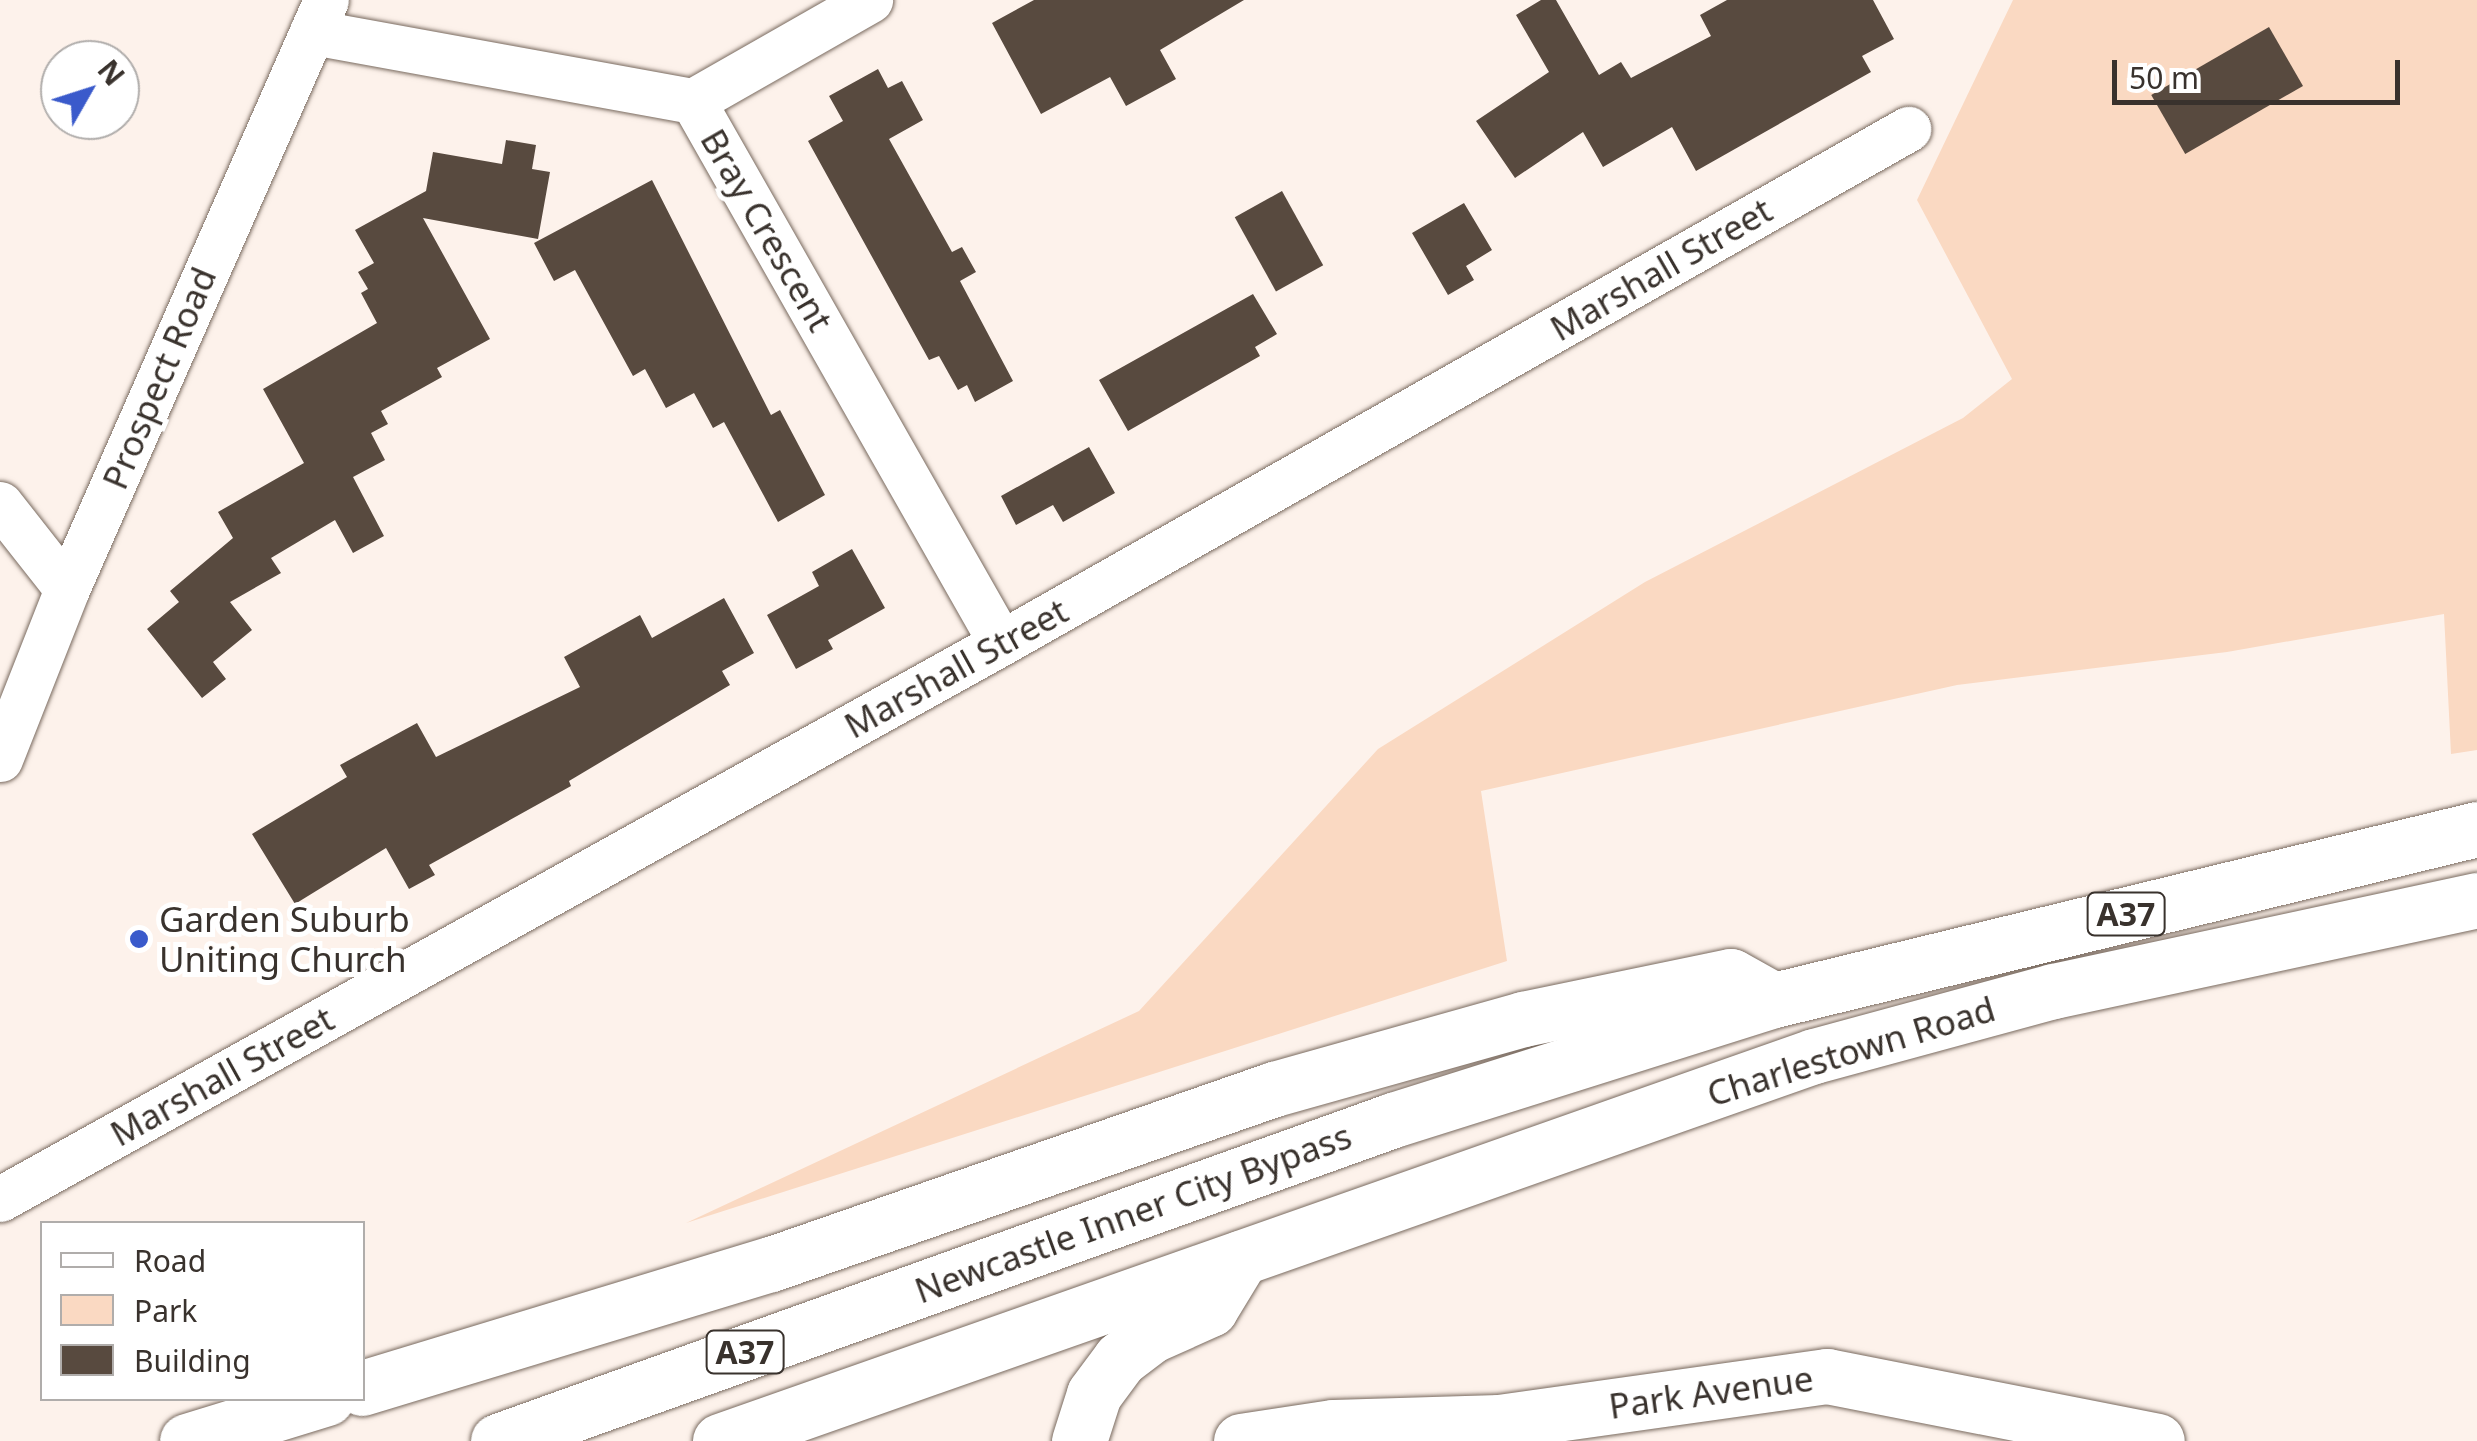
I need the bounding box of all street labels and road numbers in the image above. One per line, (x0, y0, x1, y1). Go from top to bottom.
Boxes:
street label: Bray Crescent (692, 122, 842, 338)
street label: Marshall Street (1543, 189, 1779, 349)
street label: Prospect Road (93, 261, 225, 495)
street label: Marshall Street (837, 589, 1075, 747)
road number: A37 (2086, 887, 2166, 941)
street label: Charlestown Road (1702, 987, 2000, 1115)
street label: Marshall Street (103, 997, 341, 1155)
street label: Newcastle Inner City Bypass (909, 1114, 1357, 1312)
road number: A37 (705, 1325, 785, 1379)
street label: Park Avenue (1606, 1357, 1816, 1427)

